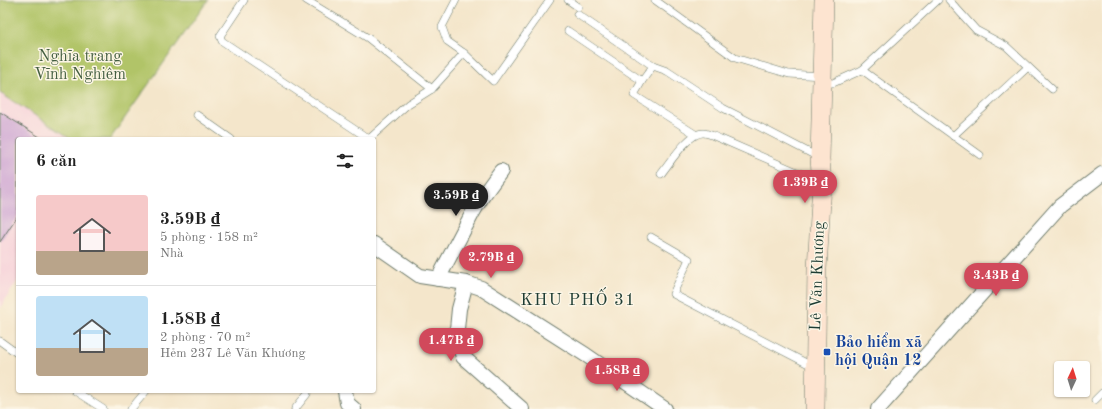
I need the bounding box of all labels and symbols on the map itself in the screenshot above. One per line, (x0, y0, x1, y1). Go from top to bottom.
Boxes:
park label: Nghĩa trang Vĩnh Nghiêm (34, 49, 126, 83)
pin: 1.39B ₫ (768, 170, 842, 204)
pin: 3.59B ₫ (419, 183, 493, 217)
street label: Lê Văn Khương (808, 221, 828, 331)
pin: 2.79B ₫ (454, 245, 528, 279)
pin: 3.43B ₫ (959, 263, 1033, 297)
district label: KHU PHỐ 31 (520, 287, 636, 309)
pin: 1.47B ₫ (414, 328, 488, 362)
place label: Bảo hiểm xã hội Quận 12 (835, 332, 922, 369)
marker: Bảo hiểm xã hội Quận 12 (822, 347, 832, 357)
pin: 1.58B ₫ (580, 358, 654, 392)
north arrow (1054, 361, 1090, 397)

